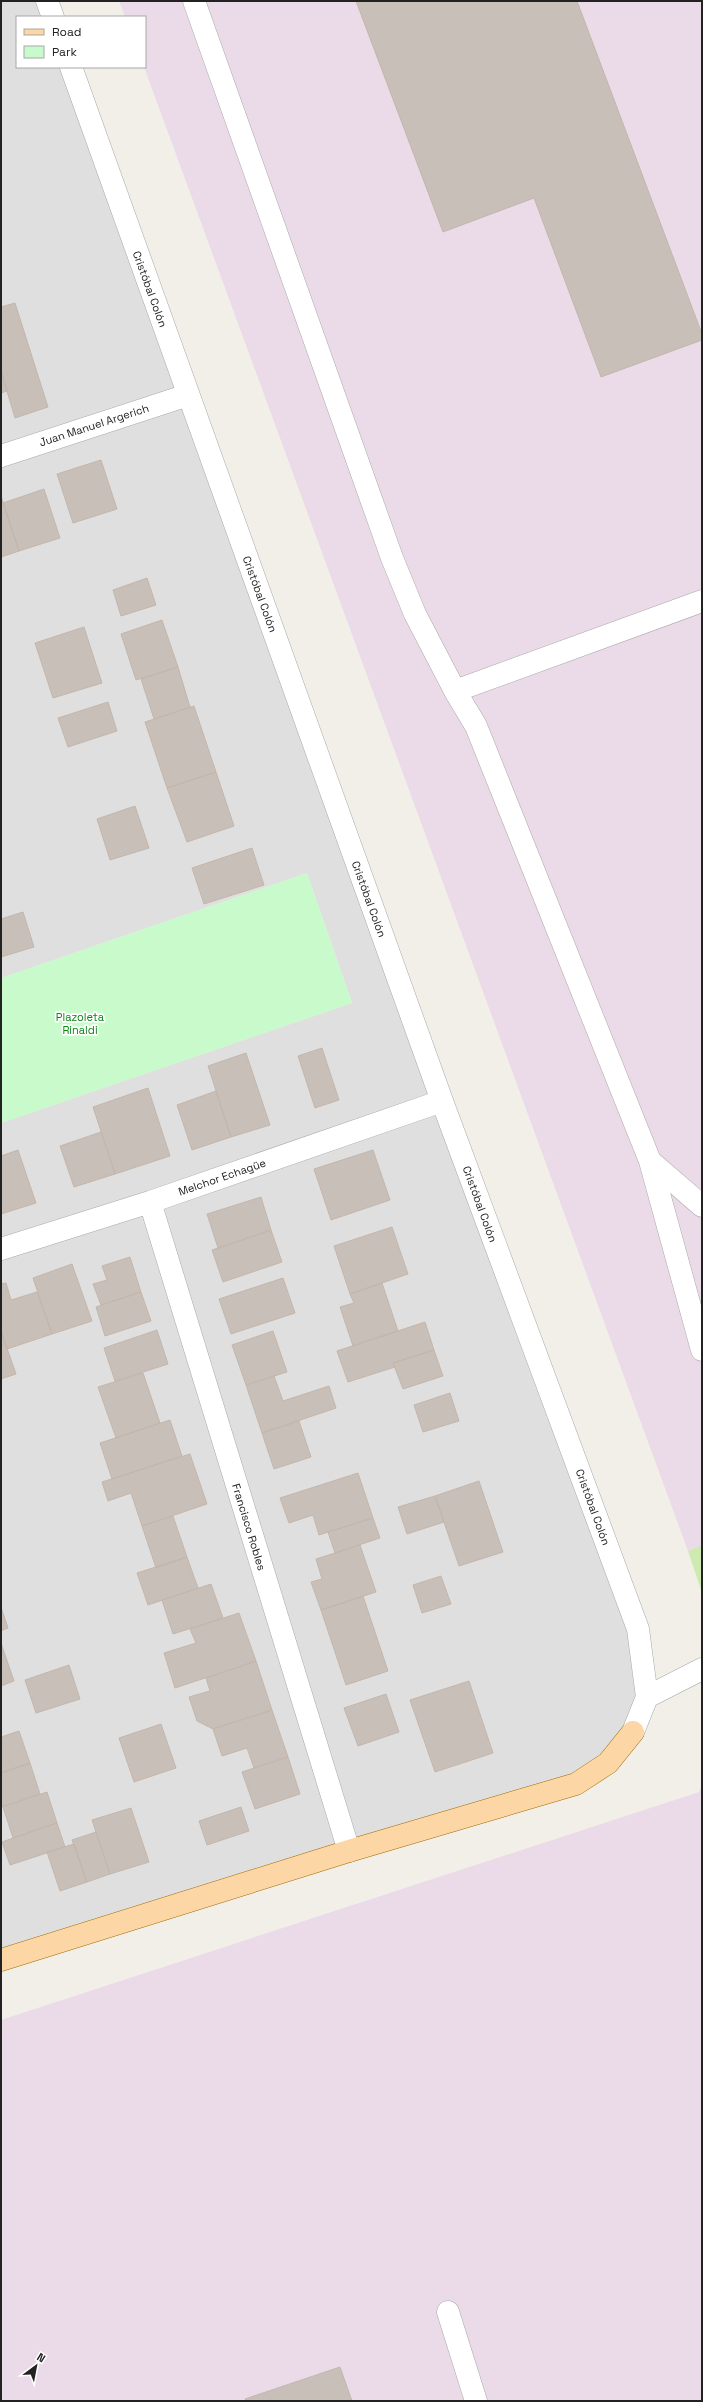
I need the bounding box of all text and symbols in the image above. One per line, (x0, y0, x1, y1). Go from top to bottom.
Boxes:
legend (16, 16, 146, 68)
text: Road (52, 24, 81, 40)
text: Park (52, 44, 77, 60)
street label: Cristóbal Colón (130, 249, 170, 329)
street label: Juan Manuel Argerich (37, 401, 151, 449)
street label: Cristóbal Colón (240, 554, 280, 634)
street label: Cristóbal Colón (349, 859, 389, 939)
park label: Plazoleta Rinaldi (56, 1010, 105, 1037)
street label: Melchor Echagüe (176, 1155, 268, 1199)
street label: Cristóbal Colón (460, 1164, 500, 1244)
street label: Cristóbal Colón (573, 1467, 613, 1547)
street label: Francisco Robles (229, 1482, 269, 1572)
north arrow (16, 2346, 56, 2386)
text: N (34, 2350, 48, 2365)

